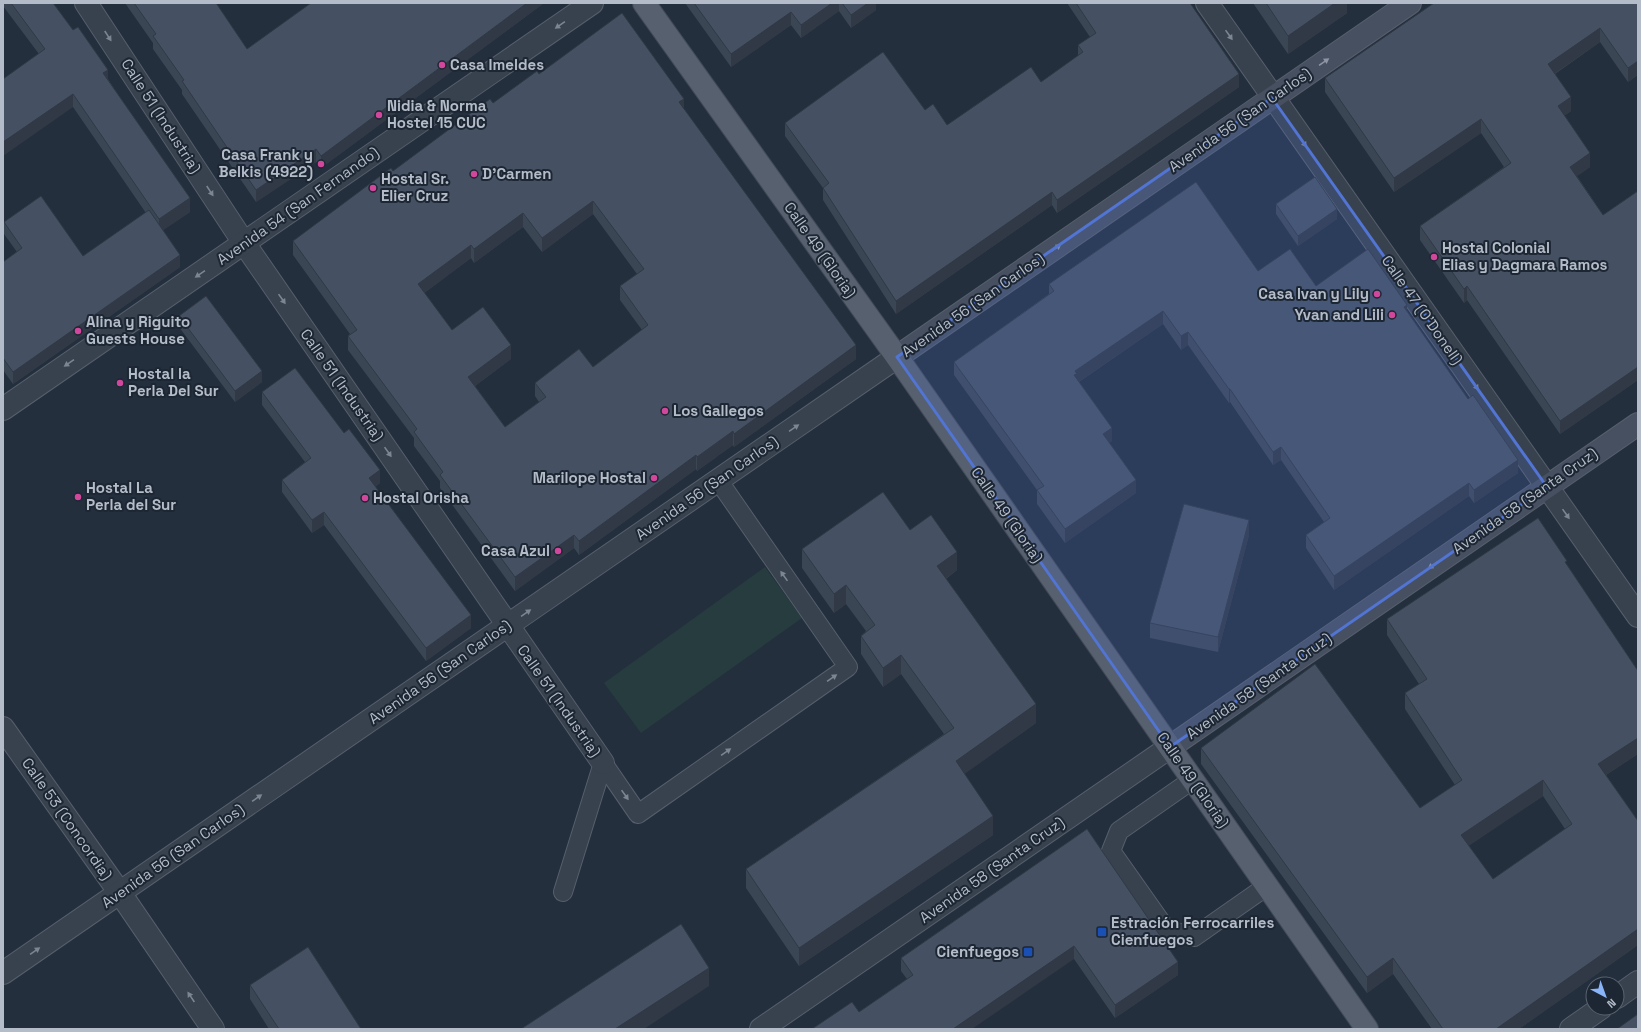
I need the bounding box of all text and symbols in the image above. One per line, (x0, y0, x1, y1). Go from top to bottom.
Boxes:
one-way arrow (555, 21, 566, 29)
one-way arrow (104, 30, 112, 41)
one-way arrow (1225, 30, 1233, 40)
street label: Calle 51 (Industria) (116, 55, 206, 177)
place label: Casa Imeldes (450, 55, 544, 74)
one-way arrow (1319, 58, 1329, 66)
marker: Casa Imeldes (437, 60, 447, 70)
street label: Avenida 56 (San Carlos) (1165, 63, 1315, 177)
place label: Nidia & Norma Hostel 15 CUC (387, 96, 487, 132)
marker: Nidia & Norma Hostel 15 CUC (374, 110, 384, 120)
one-way arrow (1299, 136, 1307, 147)
street label: Avenida 54 (San Fernando) (213, 142, 383, 270)
place label: Casa Frank y Belkis (4922) (218, 145, 313, 181)
marker: Casa Frank y Belkis (4922) (316, 159, 326, 169)
place label: D'Carmen (482, 164, 551, 183)
place label: Hostal Sr. Elier Cruz (381, 169, 449, 205)
marker: D'Carmen (469, 169, 479, 179)
marker: Hostal Sr. Elier Cruz (368, 183, 378, 193)
one-way arrow (206, 186, 214, 196)
street label: Calle 49 (Gloria) (780, 198, 860, 302)
place label: Hostal Colonial Elias y Dagmara Ramos (1442, 238, 1608, 274)
one-way arrow (1051, 244, 1061, 252)
street label: Avenida 56 (San Carlos) (898, 248, 1048, 362)
street label: Calle 47 (O'Donell) (1377, 251, 1467, 369)
marker: Hostal Colonial Elias y Dagmara Ramos (1429, 252, 1439, 262)
one-way arrow (194, 270, 205, 278)
place label: Casa Ivan y Lily (1258, 284, 1369, 303)
marker: Casa Ivan y Lily (1372, 289, 1382, 299)
one-way arrow (278, 294, 286, 304)
place label: Yvan and Lili (1294, 305, 1384, 324)
marker: Yvan and Lili (1387, 310, 1397, 320)
place label: Alina y Riguito Guests House (86, 312, 190, 348)
street label: Calle 51 (Industria) (296, 325, 388, 445)
marker: Alina y Riguito Guests House (73, 326, 83, 336)
one-way arrow (64, 359, 75, 367)
place label: Hostal la Perla Del Sur (128, 364, 219, 400)
marker: Hostal la Perla Del Sur (115, 378, 125, 388)
one-way arrow (1471, 380, 1479, 390)
place label: Los Gallegos (673, 401, 764, 420)
marker: Los Gallegos (660, 406, 670, 416)
one-way arrow (789, 424, 799, 432)
street label: Avenida 56 (San Carlos) (632, 431, 782, 545)
street label: Avenida 58 (Santa Cruz) (1449, 443, 1601, 559)
one-way arrow (384, 447, 392, 457)
street label: Calle 49 (Gloria) (967, 463, 1047, 567)
place label: Marilope Hostal (533, 468, 646, 487)
marker: Marilope Hostal (649, 473, 659, 483)
place label: Hostal La Perla del Sur (86, 478, 176, 514)
place label: Hostal Orisha (373, 488, 469, 507)
marker: Hostal La Perla del Sur (73, 492, 83, 502)
marker: Hostal Orisha (360, 493, 370, 503)
one-way arrow (1562, 509, 1570, 520)
place label: Casa Azul (481, 541, 550, 560)
marker: Casa Azul (553, 546, 563, 556)
one-way arrow (1428, 561, 1438, 569)
one-way arrow (780, 571, 788, 581)
one-way arrow (521, 609, 531, 617)
street label: Avenida 56 (San Carlos) (365, 615, 515, 729)
street label: Avenida 58 (Santa Cruz) (1183, 628, 1335, 744)
street label: Calle 51 (Industria) (513, 641, 605, 761)
one-way arrow (827, 674, 838, 682)
street label: Calle 49 (Gloria) (1153, 728, 1233, 832)
one-way arrow (721, 748, 731, 756)
street label: Calle 53 (Concordia) (17, 754, 117, 884)
one-way arrow (621, 790, 629, 801)
one-way arrow (252, 794, 263, 802)
street label: Avenida 56 (San Carlos) (98, 799, 248, 913)
street label: Avenida 58 (Santa Cruz) (916, 812, 1068, 928)
place label: Estración Ferrocarriles Cienfuegos (1111, 913, 1275, 949)
marker: Estración Ferrocarriles Cienfuegos (1096, 926, 1108, 938)
place label: Cienfuegos (937, 942, 1019, 961)
marker: Cienfuegos (1022, 946, 1034, 958)
one-way arrow (30, 947, 40, 955)
north arrow (1585, 976, 1625, 1016)
one-way arrow (187, 992, 195, 1002)
text: N (1604, 996, 1619, 1011)

